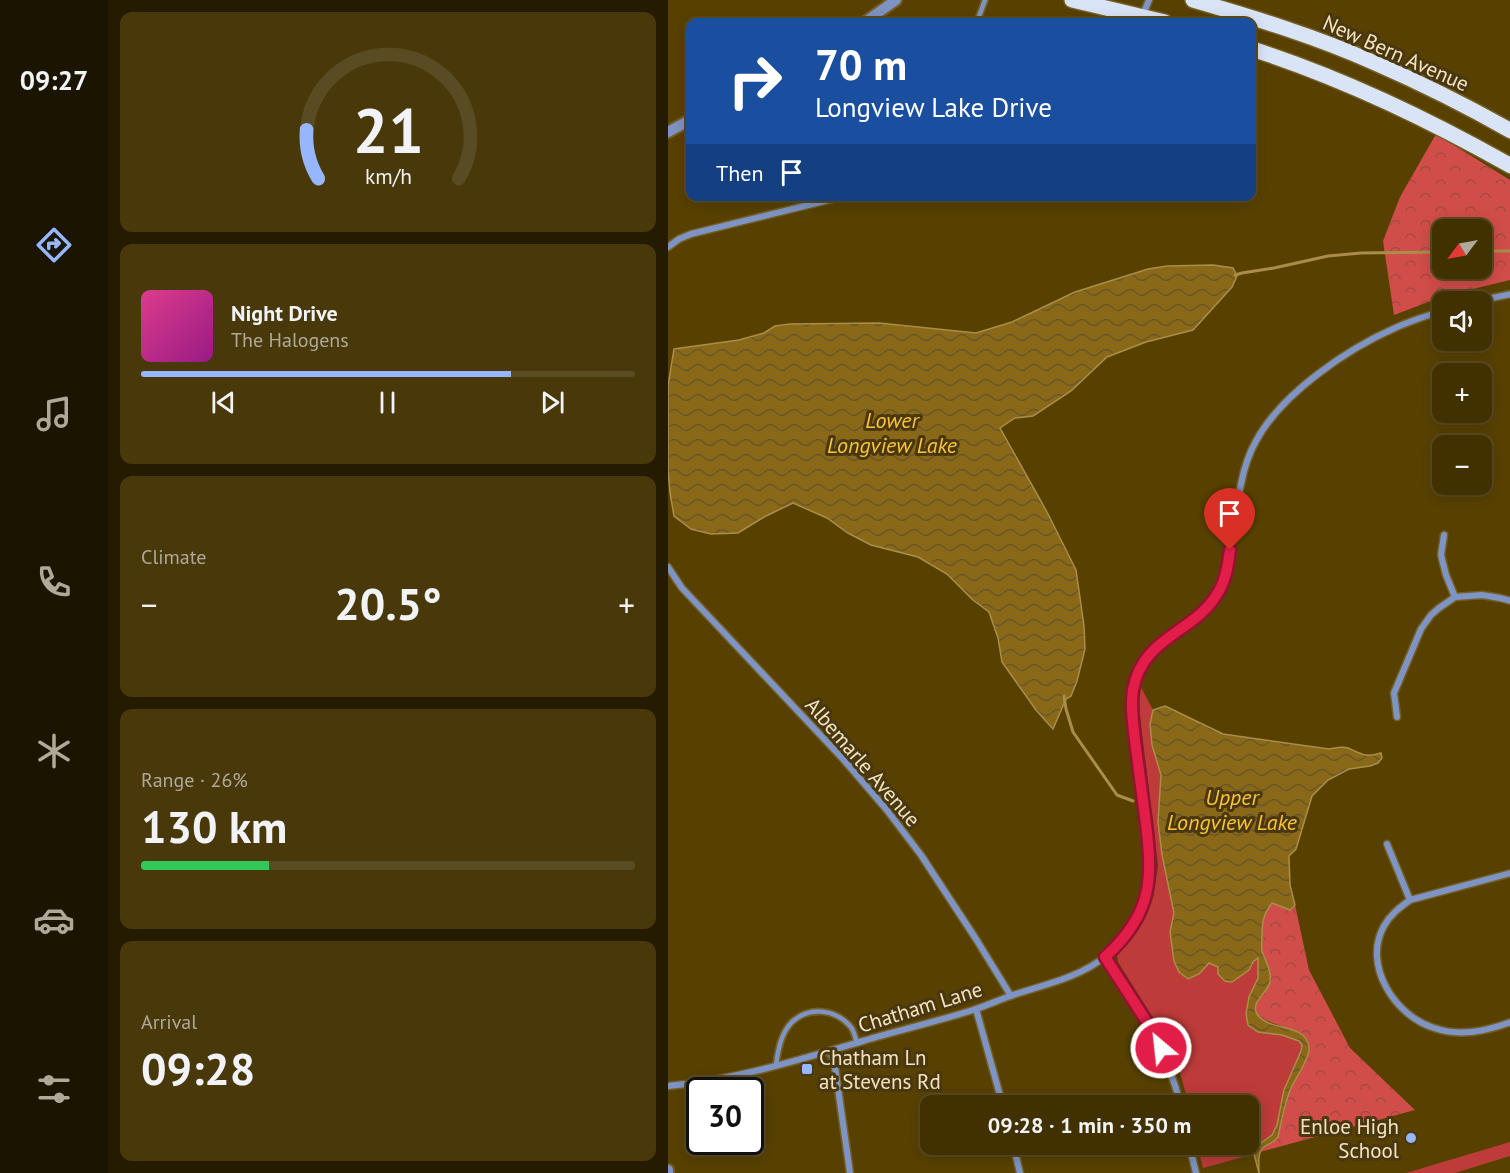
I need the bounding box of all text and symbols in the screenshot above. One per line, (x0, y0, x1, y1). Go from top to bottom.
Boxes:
street label: New Bern Avenue (1319, 9, 1473, 97)
text: 70 m (815, 37, 907, 92)
icon: right (716, 42, 794, 120)
text: 09:27 (20, 63, 88, 97)
text: 21 (353, 89, 423, 170)
text: Longview Lake Drive (815, 90, 1052, 124)
icon: arrive (775, 156, 808, 189)
text: Then (716, 159, 763, 187)
text: km/h (364, 162, 411, 190)
north arrow (1432, 219, 1492, 279)
map controls (1432, 219, 1492, 495)
icon: directions (33, 224, 75, 266)
button: sound (1432, 291, 1492, 351)
text: Night Drive (231, 299, 338, 327)
text: The Halogens (231, 327, 349, 353)
button: + (1432, 363, 1492, 423)
icon: previous (207, 386, 240, 419)
icon: pause (371, 386, 404, 419)
icon: next (536, 386, 569, 419)
icon: music (33, 393, 75, 435)
water label: Lower Longview Lake (827, 406, 958, 459)
button: − (1432, 435, 1492, 495)
pin (1204, 488, 1255, 550)
icon: arrive (1213, 497, 1246, 530)
text: Climate (141, 544, 207, 570)
icon: phone (33, 561, 75, 603)
text: 20.5° (334, 574, 442, 632)
text: − (141, 583, 158, 626)
text: + (618, 583, 635, 626)
street label: Albemarle Avenue (800, 692, 926, 832)
icon: climate (33, 730, 75, 772)
text: Range · 26% (141, 767, 248, 793)
water label: Upper Longview Lake (1167, 783, 1298, 836)
text: 130 km (141, 797, 287, 855)
icon: car (33, 899, 75, 941)
street label: Chatham Lane (855, 975, 985, 1039)
text: Arrival (141, 1009, 197, 1035)
position arrow (1129, 1016, 1193, 1080)
text: 09:28 (141, 1039, 255, 1097)
place label: Chatham Ln at Stevens Rd (819, 1044, 941, 1095)
marker: Chatham Ln at Stevens Rd (800, 1062, 814, 1076)
icon: filters (33, 1068, 75, 1110)
speed limit sign: 30 (686, 1077, 764, 1155)
text: 09:28 · 1 min · 350 m (988, 1111, 1191, 1139)
place label: Enloe High School (1300, 1113, 1399, 1164)
marker: Enloe High School (1404, 1131, 1418, 1145)

